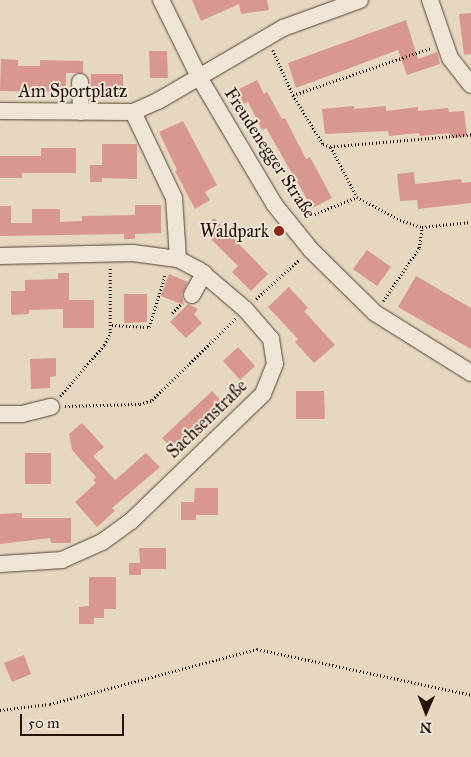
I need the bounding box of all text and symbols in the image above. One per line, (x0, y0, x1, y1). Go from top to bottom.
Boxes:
street label: Am Sportplatz (19, 80, 127, 102)
street label: Freudenegger Straße (220, 84, 320, 222)
place label: Waldpark (200, 220, 269, 242)
marker: Waldpark (273, 225, 285, 237)
street label: Sachsenstraße (162, 375, 252, 463)
north arrow (401, 687, 451, 737)
scale bar (22, 704, 126, 736)
text: 50 m (28, 714, 60, 732)
text: N (420, 719, 432, 736)

